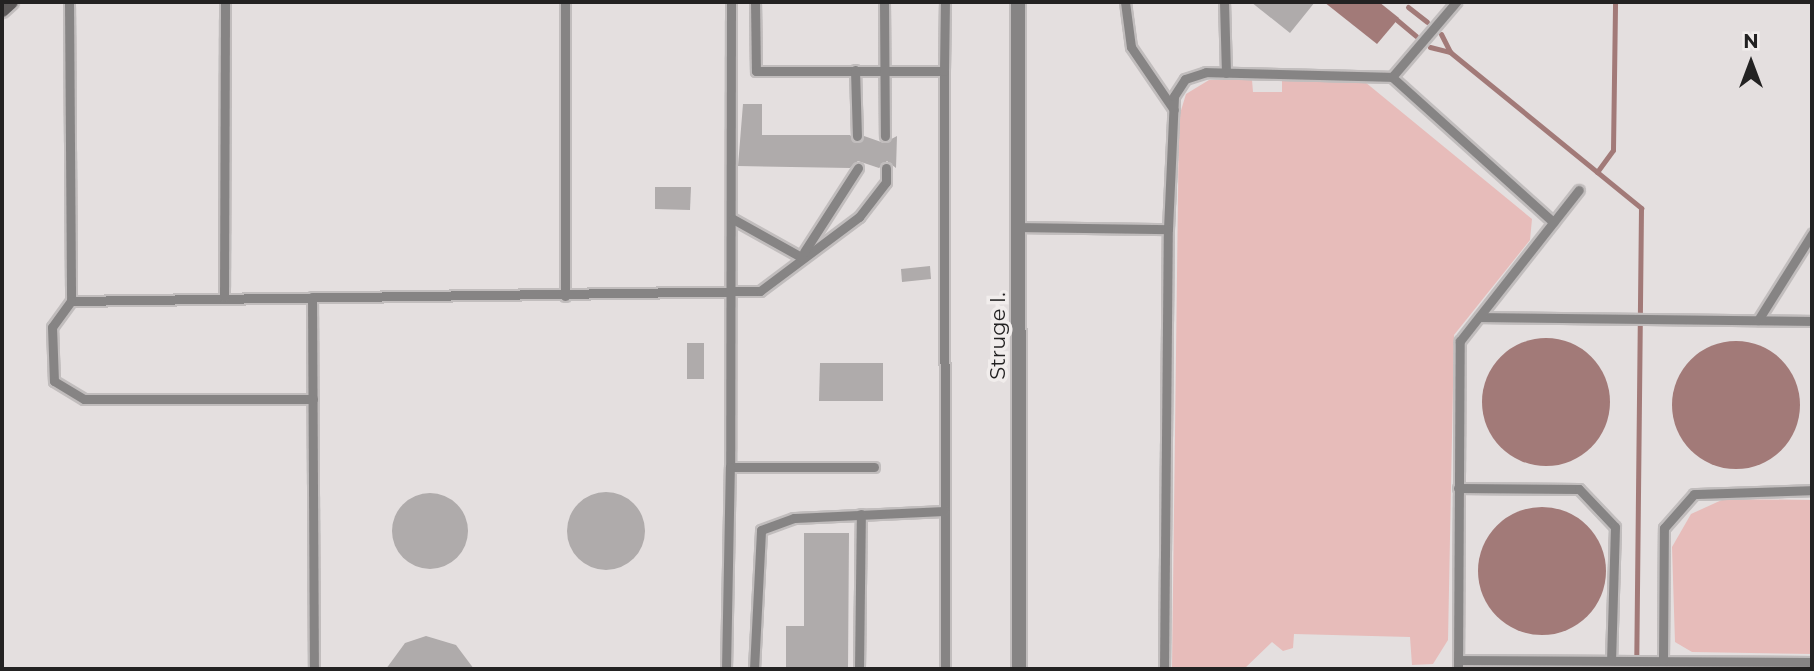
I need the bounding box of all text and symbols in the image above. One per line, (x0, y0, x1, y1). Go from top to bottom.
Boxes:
north arrow (1716, 28, 1786, 98)
text: N (1743, 30, 1759, 53)
street label: Struge I. (985, 292, 1011, 380)

